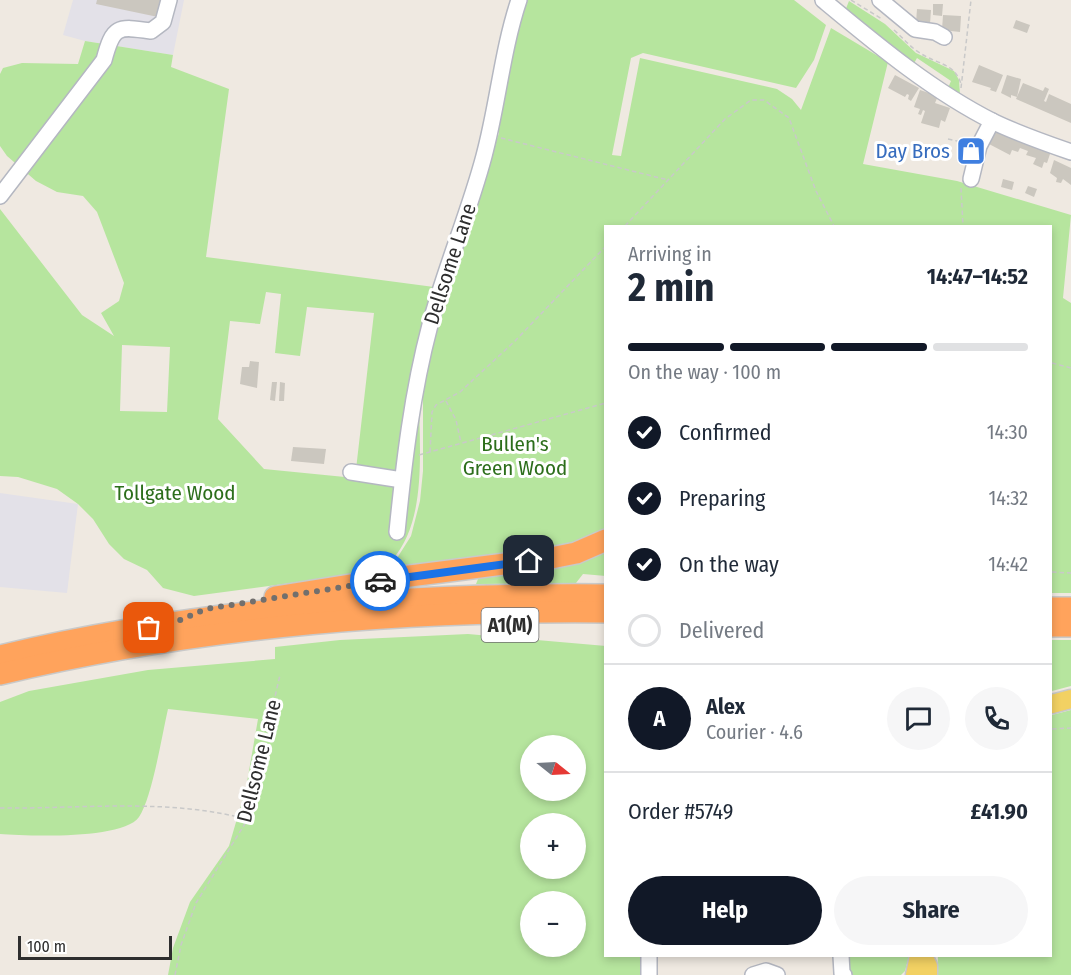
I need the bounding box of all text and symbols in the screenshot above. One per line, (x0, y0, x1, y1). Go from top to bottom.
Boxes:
shop icon: Day Bros (955, 135, 987, 167)
place label: Day Bros (875, 138, 950, 164)
street label: Dellsome Lane (418, 200, 482, 328)
text: Arriving in (628, 242, 712, 266)
text: 14:47–14:52 (927, 263, 1028, 290)
text: 2 min (628, 265, 714, 311)
text: On the way · 100 m (628, 360, 781, 384)
icon: check (628, 416, 661, 449)
text: Confirmed (679, 419, 772, 446)
text: 14:30 (987, 420, 1028, 444)
park label: Bullen's Green Wood (463, 431, 567, 481)
park label: Tollgate Wood (114, 480, 236, 506)
icon: check (628, 482, 661, 515)
text: Preparing (679, 485, 765, 512)
text: 14:32 (988, 486, 1028, 510)
pin (503, 535, 554, 586)
icon: home (512, 544, 545, 577)
icon: check (628, 548, 661, 581)
courier (350, 551, 410, 611)
text: On the way (679, 551, 779, 578)
text: 14:42 (988, 552, 1028, 576)
icon: car (364, 565, 397, 598)
pin (123, 602, 174, 653)
road number: A1(M) (482, 608, 538, 642)
icon: bag (132, 611, 165, 644)
text: Delivered (679, 617, 764, 644)
button: chat (887, 687, 950, 750)
button: phone (965, 687, 1028, 750)
text: Alex (706, 693, 745, 720)
street label: Dellsome Lane (231, 697, 287, 825)
text: A (654, 705, 665, 732)
text: Courier · 4.6 (706, 720, 803, 744)
north arrow (520, 735, 586, 801)
map controls (520, 735, 586, 957)
text: Order #5749 (628, 798, 734, 825)
text: £41.90 (971, 798, 1028, 825)
button: + (520, 813, 586, 879)
button: Help (628, 876, 822, 945)
button: Share (834, 876, 1028, 945)
button: − (520, 891, 586, 957)
scale bar (18, 933, 172, 960)
text: 100 m (27, 937, 66, 956)

